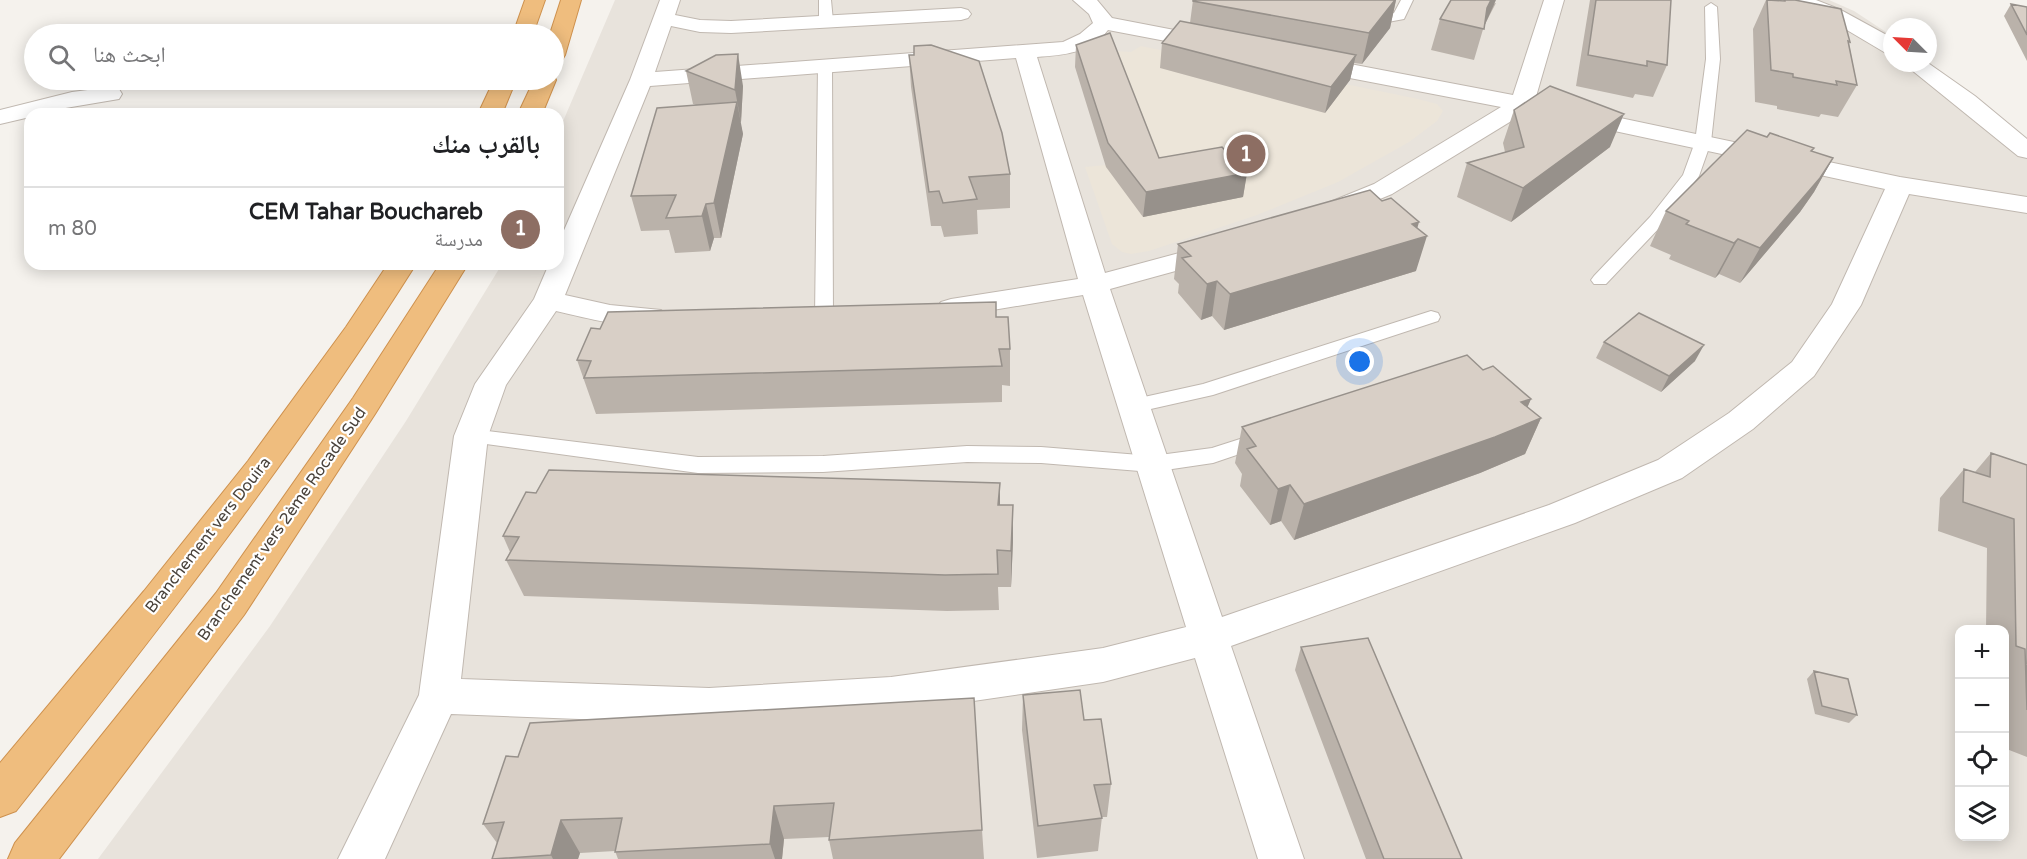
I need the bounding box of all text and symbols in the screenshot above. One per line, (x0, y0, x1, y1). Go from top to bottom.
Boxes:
north arrow (1883, 18, 1937, 72)
search box (24, 24, 564, 90)
icon: search (45, 41, 78, 74)
text: ابحث هنا (93, 42, 166, 68)
text: بالقرب منك (432, 129, 540, 160)
pin: 1 (1226, 132, 1266, 176)
text: CEM Tahar Bouchareb (249, 199, 483, 225)
text: 80 m (48, 217, 97, 241)
text: 1 (514, 217, 527, 241)
text: مدرسة (434, 228, 483, 252)
your location (1345, 347, 1374, 376)
street label: Branchement vers 2ème Rocade Sud (193, 403, 371, 645)
street label: Branchement vers Douira (141, 453, 275, 617)
map controls (1955, 625, 2009, 841)
button: + (1955, 625, 2009, 679)
button: − (1955, 679, 2009, 733)
button: locate (1955, 733, 2009, 787)
button: layers (1955, 787, 2009, 841)

